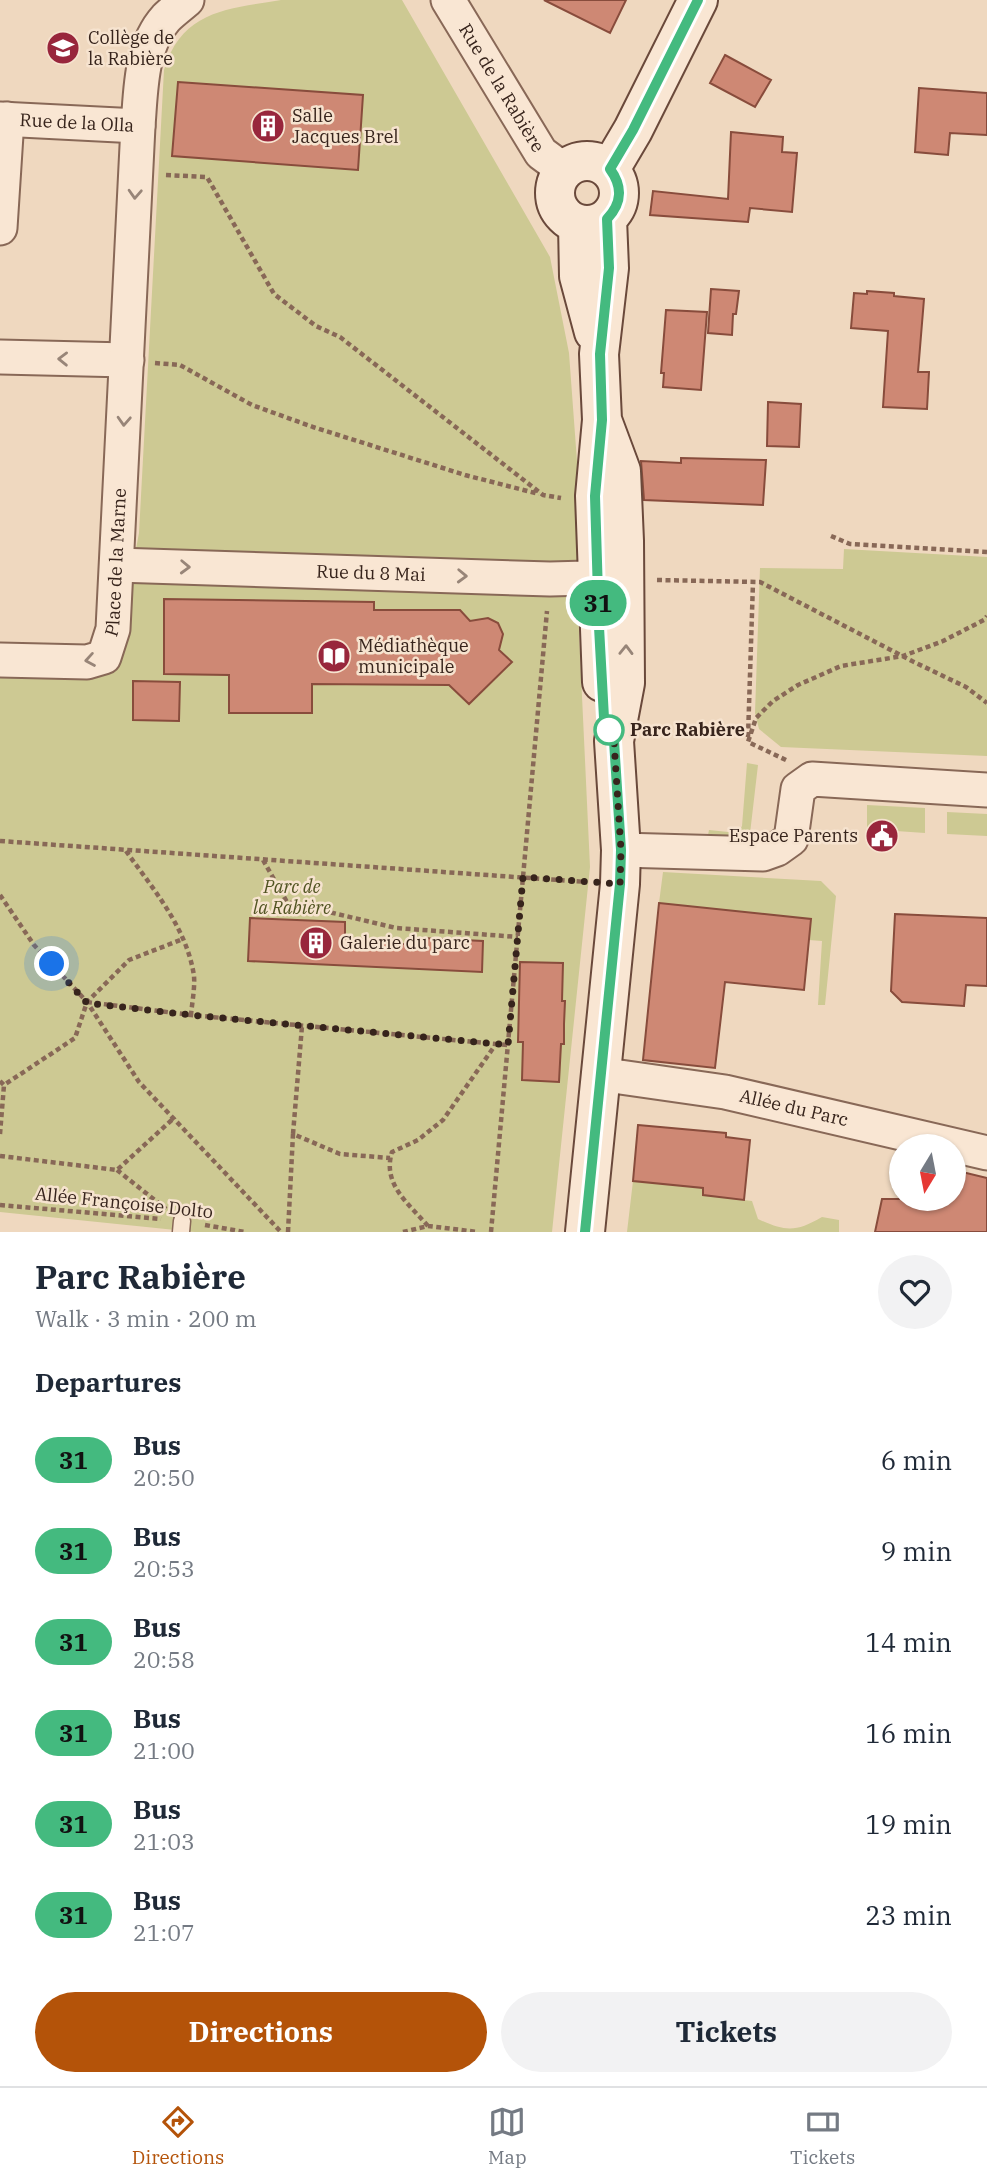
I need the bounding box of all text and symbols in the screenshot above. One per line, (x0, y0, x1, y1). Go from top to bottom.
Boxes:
street label: Rue de la Rabière (454, 19, 550, 156)
place label: Collège de la Rabière (88, 26, 174, 70)
school or university icon: Collège de la Rabière (44, 29, 82, 67)
place label: Salle Jacques Brel (292, 104, 399, 148)
building icon: Salle Jacques Brel (249, 107, 287, 145)
street label: Rue de la Olla (19, 108, 135, 137)
one-way arrow (128, 189, 143, 200)
one-way arrow (58, 351, 69, 366)
one-way arrow (116, 416, 131, 427)
street label: Place de la Marne (99, 488, 131, 639)
one-way arrow (180, 559, 191, 574)
street label: Rue du 8 Mai (316, 559, 426, 586)
one-way arrow (456, 568, 467, 583)
line badge: 31 (566, 580, 630, 626)
text: 31 (584, 587, 612, 619)
place label: Médiathèque municipale (358, 634, 469, 678)
library icon: Médiathèque municipale (315, 637, 353, 675)
one-way arrow (618, 644, 633, 655)
one-way arrow (84, 651, 96, 666)
marker: Parc Rabière (594, 715, 624, 745)
place label: Parc Rabière (630, 718, 745, 741)
public building icon: Espace Parents (863, 817, 901, 855)
place label: Espace Parents (729, 824, 858, 847)
park label: Parc de la Rabière (253, 875, 331, 919)
building icon: Galerie du parc (297, 924, 335, 962)
place label: Galerie du parc (340, 931, 470, 954)
your location (34, 946, 69, 981)
street label: Allée du Parc (737, 1084, 851, 1131)
north arrow (889, 1134, 966, 1211)
map controls (889, 1134, 966, 1211)
street label: Allée Françoise Dolto (34, 1182, 214, 1223)
text: Parc Rabière (35, 1255, 246, 1298)
button: heart (878, 1255, 952, 1329)
text: Walk · 3 min · 200 m (35, 1303, 257, 1333)
text: Departures (35, 1365, 181, 1399)
text: Bus (133, 1428, 181, 1462)
text: 6 min (881, 1443, 952, 1477)
text: 31 (59, 1444, 88, 1476)
text: 20:50 (133, 1462, 195, 1492)
text: Bus (133, 1519, 181, 1553)
text: 9 min (881, 1534, 952, 1568)
text: 31 (59, 1535, 88, 1567)
text: 20:53 (133, 1553, 195, 1583)
text: Bus (133, 1610, 181, 1644)
text: 14 min (865, 1625, 952, 1659)
text: 31 (59, 1626, 88, 1658)
text: 20:58 (133, 1644, 195, 1674)
text: Bus (133, 1701, 181, 1735)
text: 16 min (865, 1716, 952, 1750)
text: 31 (59, 1717, 88, 1749)
text: 21:00 (133, 1735, 195, 1765)
text: Bus (133, 1792, 181, 1826)
text: 19 min (865, 1807, 952, 1841)
text: 31 (59, 1808, 88, 1840)
text: 21:03 (133, 1826, 195, 1856)
text: Bus (133, 1883, 181, 1917)
text: 23 min (865, 1898, 952, 1932)
text: 31 (59, 1899, 88, 1931)
text: 21:07 (133, 1917, 195, 1947)
button: Directions (35, 1992, 487, 2072)
button: Tickets (501, 1992, 952, 2072)
tab: Directions (132, 2103, 224, 2169)
tab: Map (488, 2103, 527, 2169)
tab: Tickets (790, 2103, 855, 2169)

